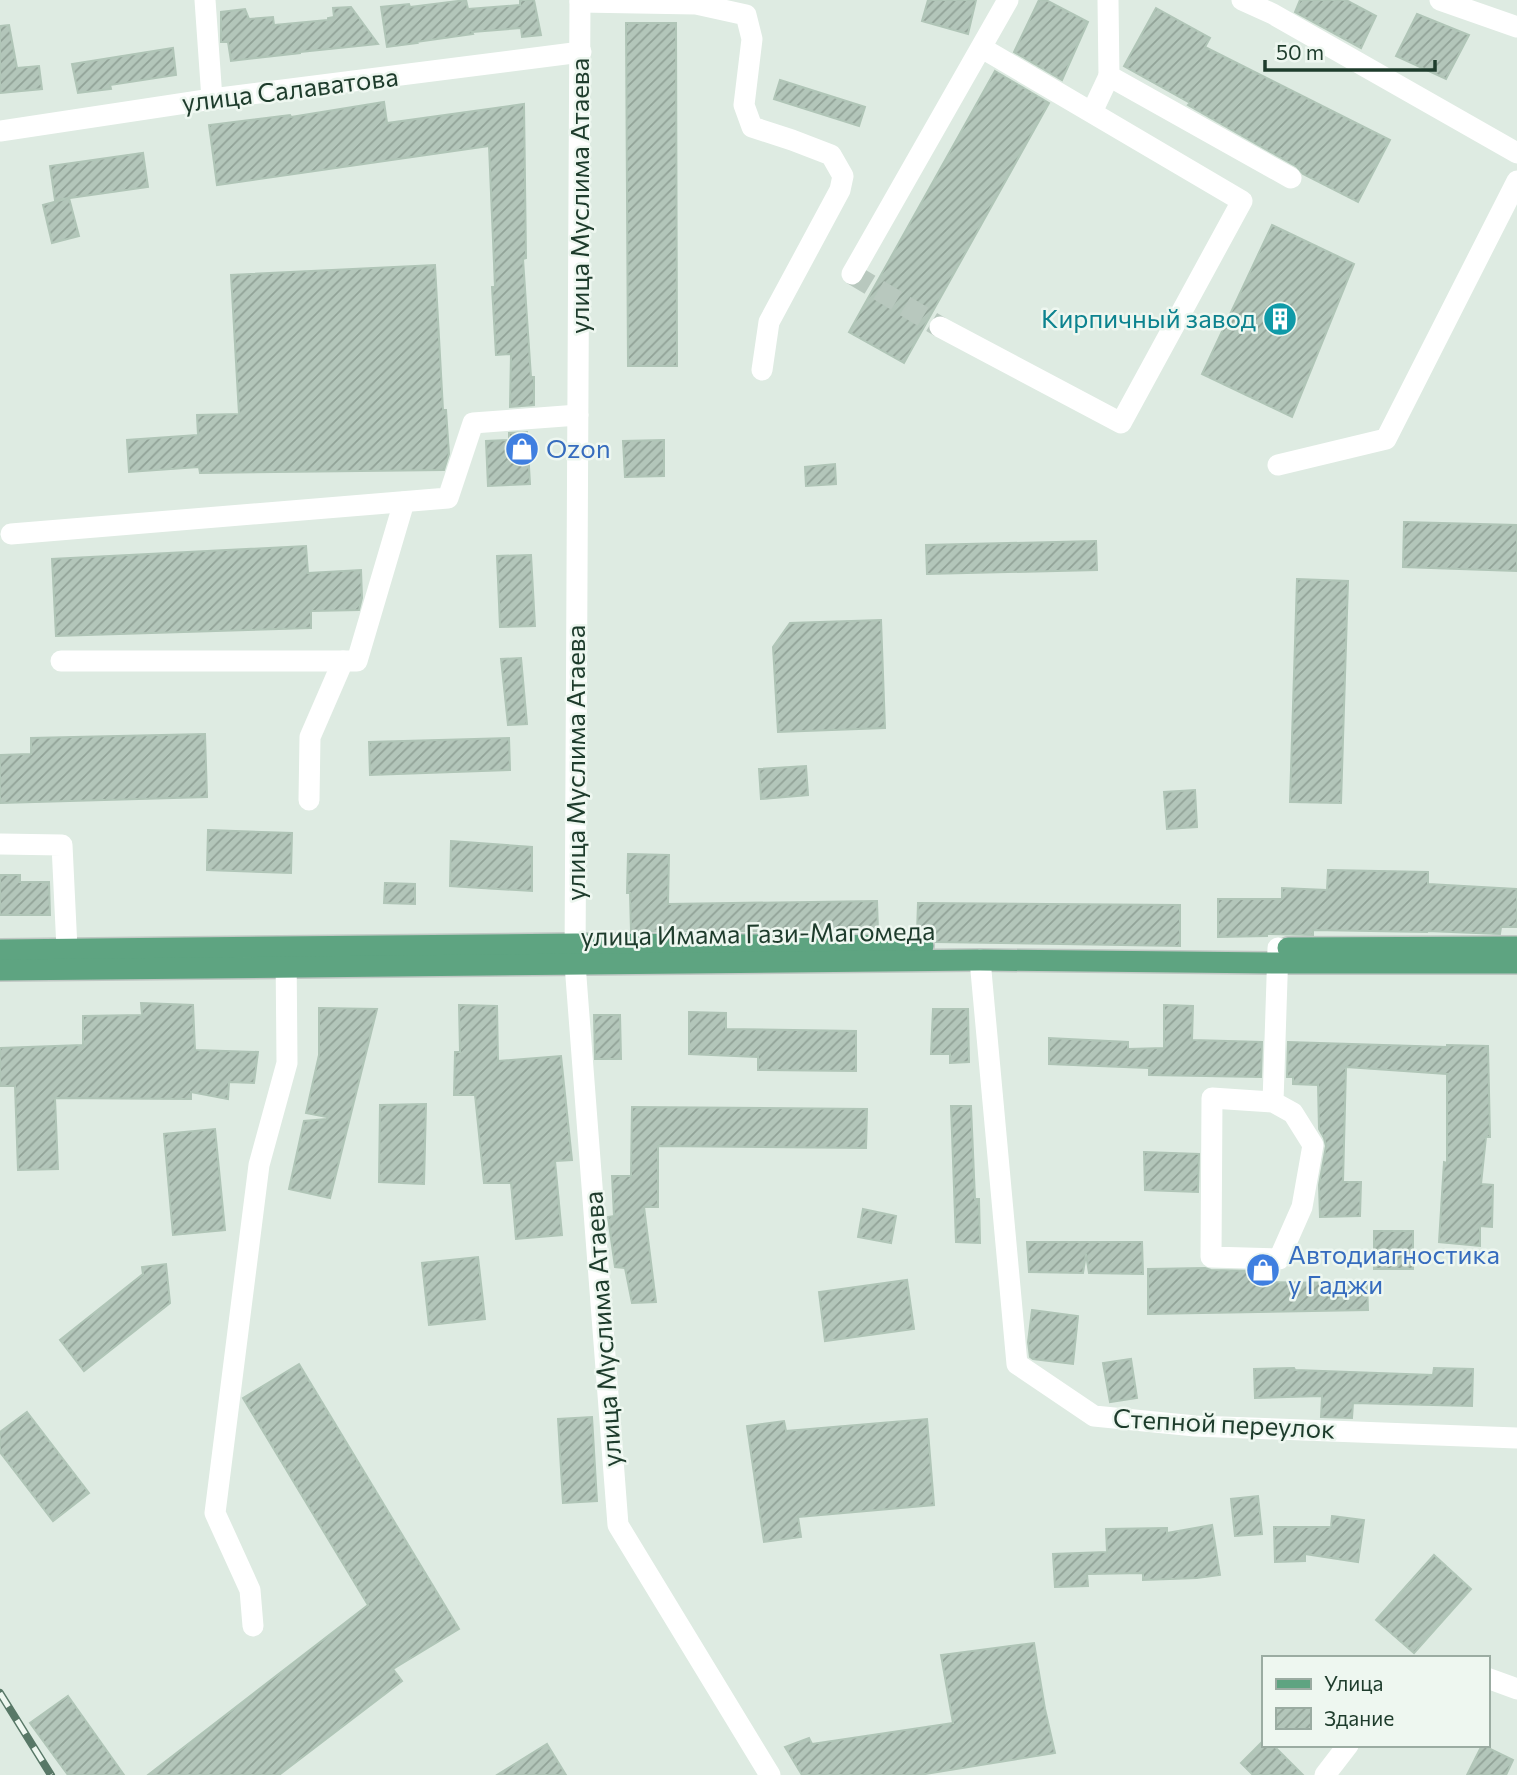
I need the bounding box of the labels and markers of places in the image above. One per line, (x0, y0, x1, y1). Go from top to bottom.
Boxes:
building icon: Кирпичный завод (1261, 300, 1299, 338)
place label: Кирпичный завод (1041, 302, 1256, 333)
shop icon: Ozon (503, 430, 541, 468)
place label: Ozon (546, 432, 611, 463)
place label: Автодиагностика у Гаджи (1288, 1238, 1500, 1299)
shop icon: Автодиагностика у Гаджи (1244, 1251, 1282, 1289)

